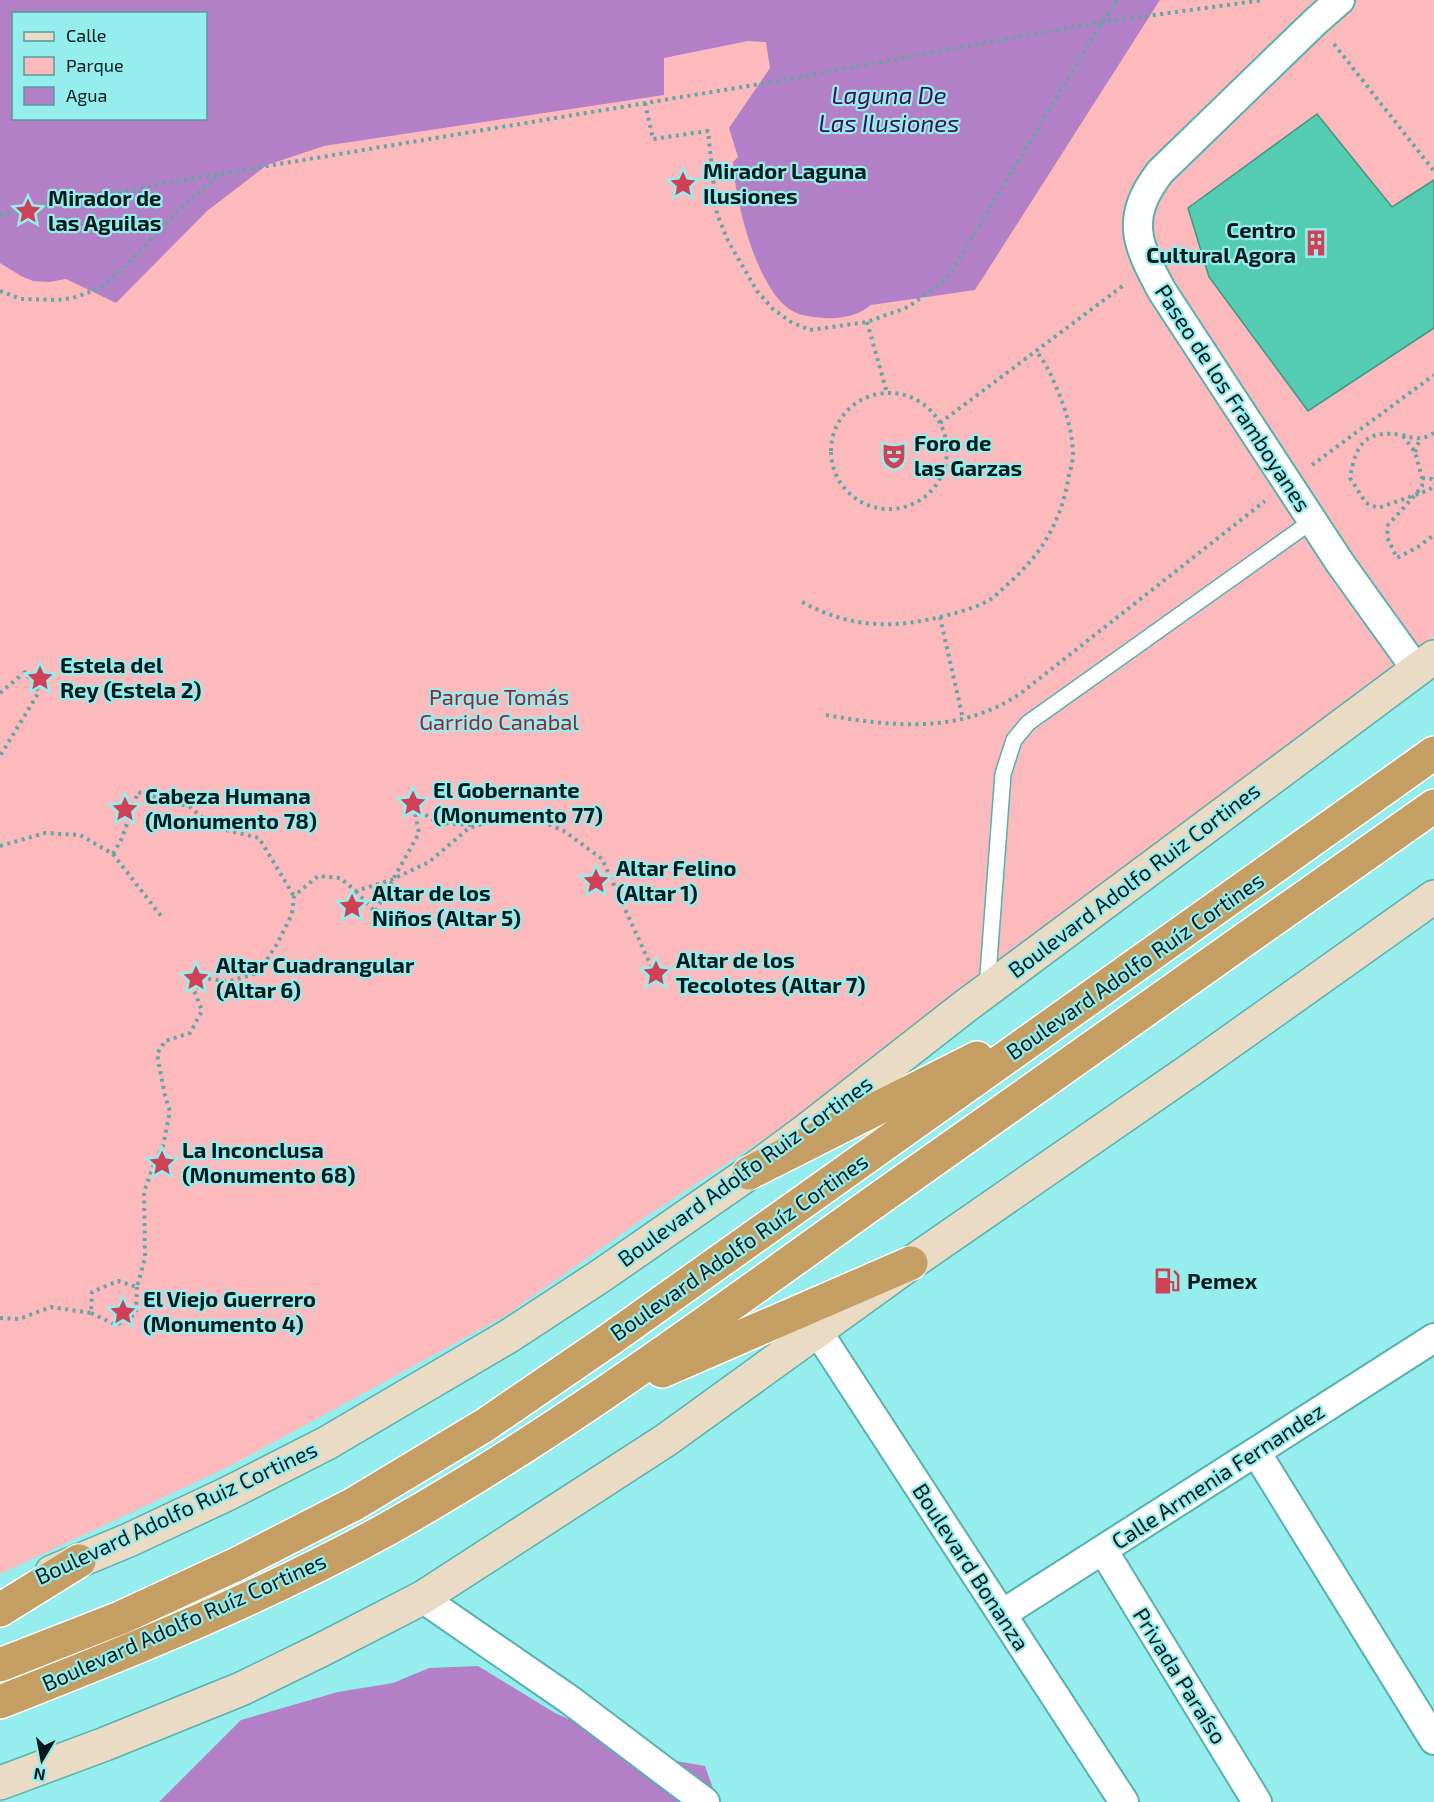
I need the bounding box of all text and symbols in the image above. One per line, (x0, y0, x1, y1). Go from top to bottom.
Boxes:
legend (12, 12, 207, 120)
text: Calle (66, 24, 107, 46)
text: Parque (66, 54, 124, 76)
water label: Laguna De Las Ilusiones (819, 80, 959, 137)
text: Agua (66, 84, 107, 106)
place label: Mirador Laguna Ilusiones (703, 157, 867, 208)
place icon: Mirador Laguna Ilusiones (668, 169, 698, 199)
place label: Mirador de las Aguilas (48, 184, 161, 235)
place icon: Mirador de las Aguilas (13, 196, 43, 226)
place label: Centro Cultural Agora (1146, 216, 1296, 267)
building icon: Centro Cultural Agora (1301, 228, 1331, 258)
street label: Paseo de los Framboyanes (1151, 279, 1317, 516)
place label: Foro de las Garzas (914, 429, 1022, 480)
theatre icon: Foro de las Garzas (879, 441, 909, 471)
place label: Estela del Rey (Estela 2) (60, 651, 202, 703)
place icon: Estela del Rey (Estela 2) (25, 663, 55, 693)
park label: Parque Tomás Garrido Canabal (419, 683, 579, 734)
place label: El Gobernante (Monumento 77) (433, 776, 603, 827)
street label: Boulevard Adolfo Ruiz Cortines (1003, 776, 1264, 982)
place label: Cabeza Humana (Monumento 78) (145, 782, 317, 833)
place icon: El Gobernante (Monumento 77) (398, 788, 428, 818)
place icon: Cabeza Humana (Monumento 78) (110, 794, 140, 824)
place label: Altar Felino (Altar 1) (616, 854, 736, 905)
place icon: Altar Felino (Altar 1) (581, 866, 611, 896)
street label: Boulevard Adolfo Ruíz Cortines (1001, 866, 1268, 1064)
place label: Altar de los Niños (Altar 5) (372, 879, 521, 930)
place icon: Altar de los Niños (Altar 5) (337, 891, 367, 921)
place label: Altar de los Tecolotes (Altar 7) (676, 946, 866, 997)
place label: Altar Cuadrangular (Altar 6) (216, 951, 415, 1002)
place icon: Altar de los Tecolotes (Altar 7) (641, 958, 671, 988)
place icon: Altar Cuadrangular (Altar 6) (181, 963, 211, 993)
street label: Boulevard Adolfo Ruiz Cortines (612, 1069, 877, 1271)
place label: La Inconclusa (Monumento 68) (182, 1136, 355, 1187)
street label: Boulevard Adolfo Ruíz Cortines (605, 1147, 872, 1345)
place icon: La Inconclusa (Monumento 68) (147, 1148, 177, 1178)
fuel station icon: Pemex (1152, 1266, 1182, 1296)
place label: Pemex (1187, 1267, 1258, 1293)
place label: El Viejo Guerrero (Monumento 4) (143, 1285, 316, 1336)
place icon: El Viejo Guerrero (Monumento 4) (108, 1297, 138, 1327)
street label: Calle Armenia Fernandez (1106, 1397, 1329, 1554)
street label: Boulevard Adolfo Ruiz Cortines (30, 1435, 321, 1589)
street label: Boulevard Bonanza (908, 1478, 1036, 1655)
street label: Boulevard Adolfo Ruíz Cortines (38, 1547, 330, 1696)
street label: Privada Paraíso (1129, 1603, 1233, 1748)
north arrow (12, 1730, 72, 1790)
text: N (32, 1765, 47, 1786)

